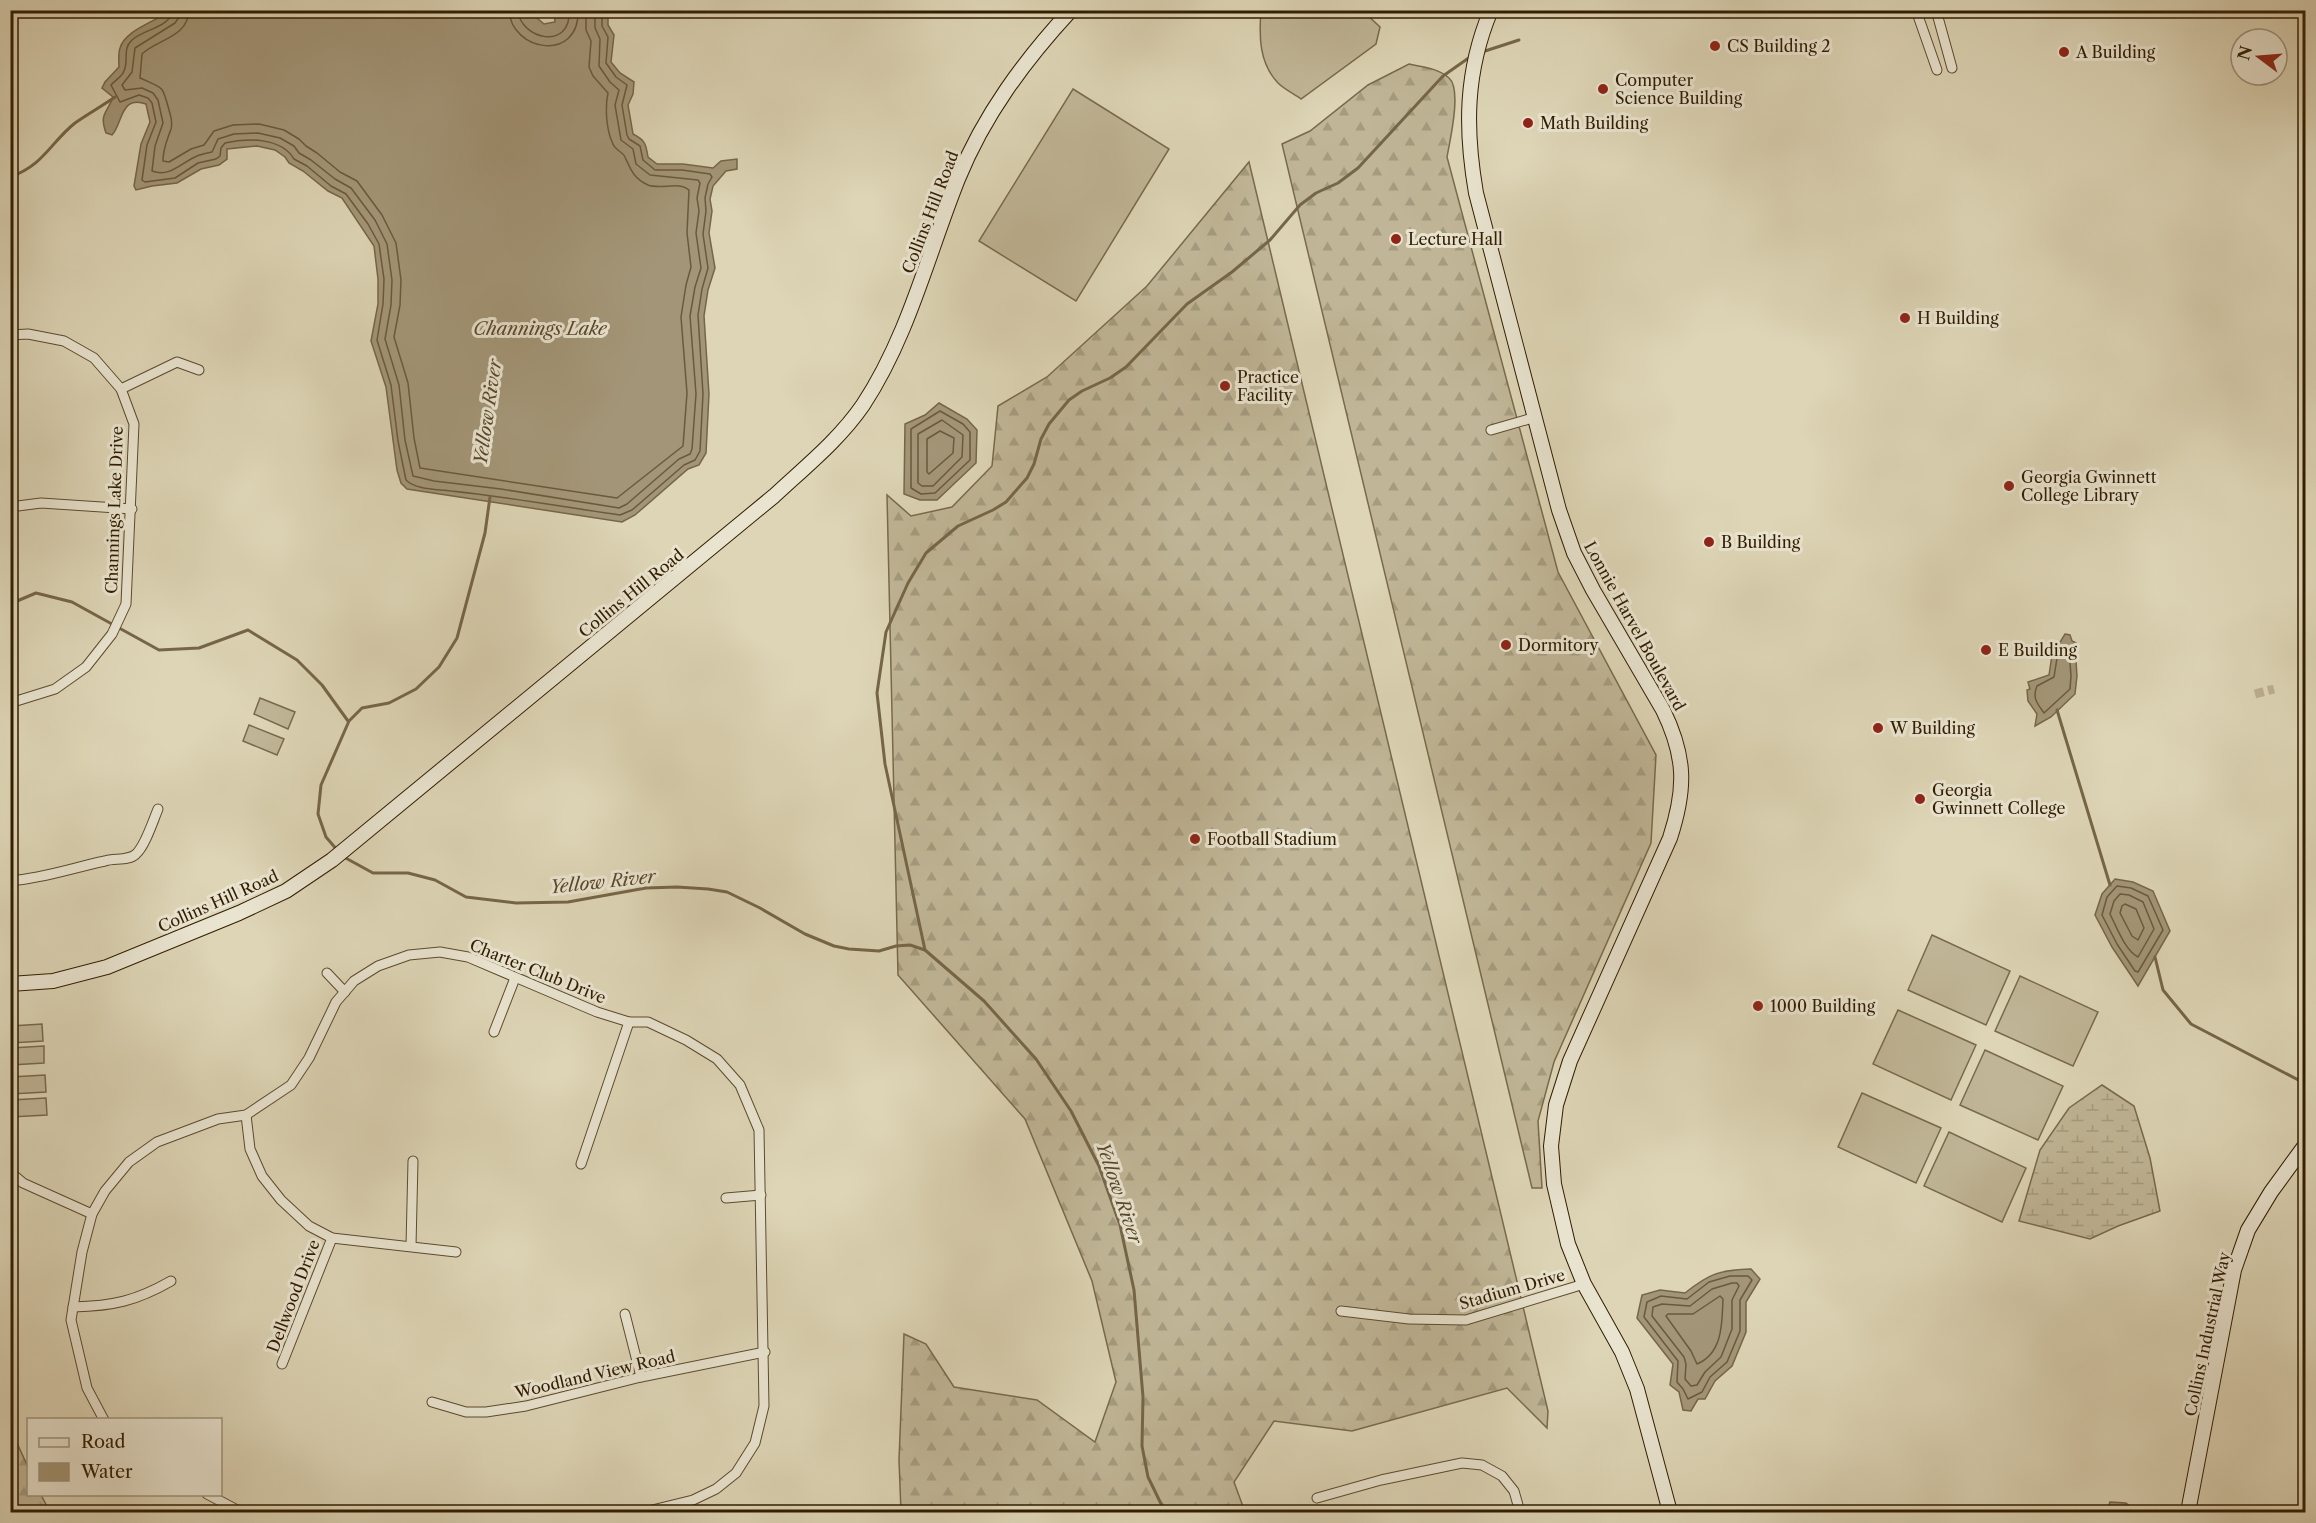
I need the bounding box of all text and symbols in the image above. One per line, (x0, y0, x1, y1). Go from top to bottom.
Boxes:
north arrow (2229, 27, 2289, 87)
place label: CS Building 2 (1727, 36, 1830, 56)
marker: CS Building 2 (1708, 39, 1722, 53)
place label: A Building (2075, 42, 2156, 62)
text: N (2233, 43, 2256, 62)
marker: A Building (2057, 45, 2071, 59)
place label: Computer Science Building (1615, 70, 1743, 108)
marker: Computer Science Building (1596, 82, 1610, 96)
place label: Math Building (1540, 113, 1649, 133)
marker: Math Building (1521, 116, 1535, 130)
street label: Collins Hill Road (897, 148, 963, 276)
place label: Lecture Hall (1408, 229, 1503, 249)
marker: Lecture Hall (1389, 232, 1403, 246)
place label: H Building (1917, 308, 1999, 328)
marker: H Building (1898, 311, 1912, 325)
water label: Channings Lake (473, 318, 608, 340)
water label: Yellow River (470, 356, 506, 466)
place label: Practice Facility (1237, 367, 1299, 405)
marker: Practice Facility (1218, 379, 1232, 393)
street label: Channings Lake Drive (101, 426, 127, 594)
place label: Georgia Gwinnett College Library (2021, 467, 2157, 505)
marker: Georgia Gwinnett College Library (2002, 479, 2016, 493)
place label: B Building (1721, 532, 1801, 552)
marker: B Building (1702, 535, 1716, 549)
street label: Lonnie Harvel Boulevard (1580, 538, 1690, 714)
street label: Collins Hill Road (574, 544, 688, 642)
place label: Dormitory (1518, 635, 1599, 655)
marker: Dormitory (1499, 638, 1513, 652)
place label: E Building (1998, 640, 2078, 660)
marker: E Building (1979, 643, 1993, 657)
place label: W Building (1889, 718, 1975, 738)
marker: W Building (1871, 721, 1885, 735)
place label: Georgia Gwinnett College (1932, 780, 2065, 818)
marker: Georgia Gwinnett College (1913, 792, 1927, 806)
place label: Football Stadium (1207, 829, 1337, 849)
marker: Football Stadium (1188, 832, 1202, 846)
street label: Collins Hill Road (155, 865, 282, 937)
water label: Yellow River (549, 865, 659, 898)
street label: Charter Club Drive (467, 935, 609, 1007)
place label: 1000 Building (1770, 996, 1876, 1016)
marker: 1000 Building (1751, 999, 1765, 1013)
water label: Yellow River (1091, 1139, 1147, 1248)
street label: Dellwood Drive (262, 1237, 324, 1355)
street label: Collins Industrial Way (2180, 1249, 2234, 1418)
street label: Stadium Drive (1457, 1264, 1567, 1314)
street label: Woodland View Road (512, 1346, 677, 1402)
legend (27, 1418, 222, 1496)
text: Road (81, 1431, 126, 1453)
text: Water (80, 1461, 133, 1483)

